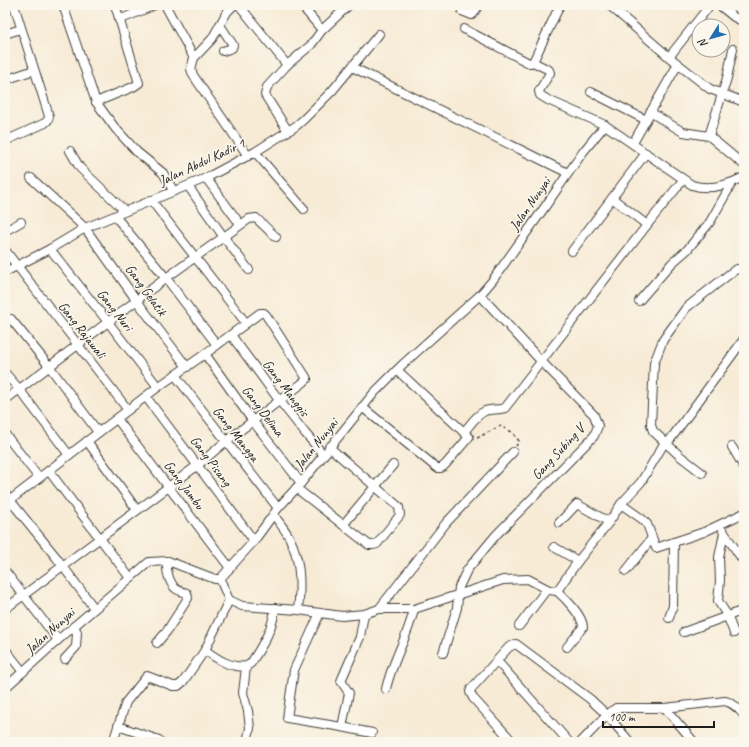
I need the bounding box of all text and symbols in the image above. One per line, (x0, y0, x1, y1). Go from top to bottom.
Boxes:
north arrow (691, 18, 731, 58)
text: N (694, 35, 711, 51)
street label: Jalan Abdul Kadir 1 (155, 134, 248, 190)
street label: Jalan Nunyai (505, 172, 556, 235)
street label: Gang Gelatik (122, 261, 171, 320)
street label: Gang Nuri (93, 286, 138, 336)
street label: Gang Rajawali (55, 298, 111, 364)
street label: Gang Manggis (259, 356, 314, 421)
street label: Gang Delima (238, 382, 288, 440)
street label: Gang Mangga (209, 403, 264, 466)
street label: Jalan Nunyai (290, 413, 343, 474)
street label: Gang Subing V (528, 418, 590, 483)
street label: Gang Pisang (187, 432, 236, 490)
street label: Gang Jambu (160, 457, 208, 513)
street label: Jalan Nunyai (21, 603, 80, 658)
scale bar (603, 703, 714, 729)
text: 100 m (609, 709, 636, 725)

